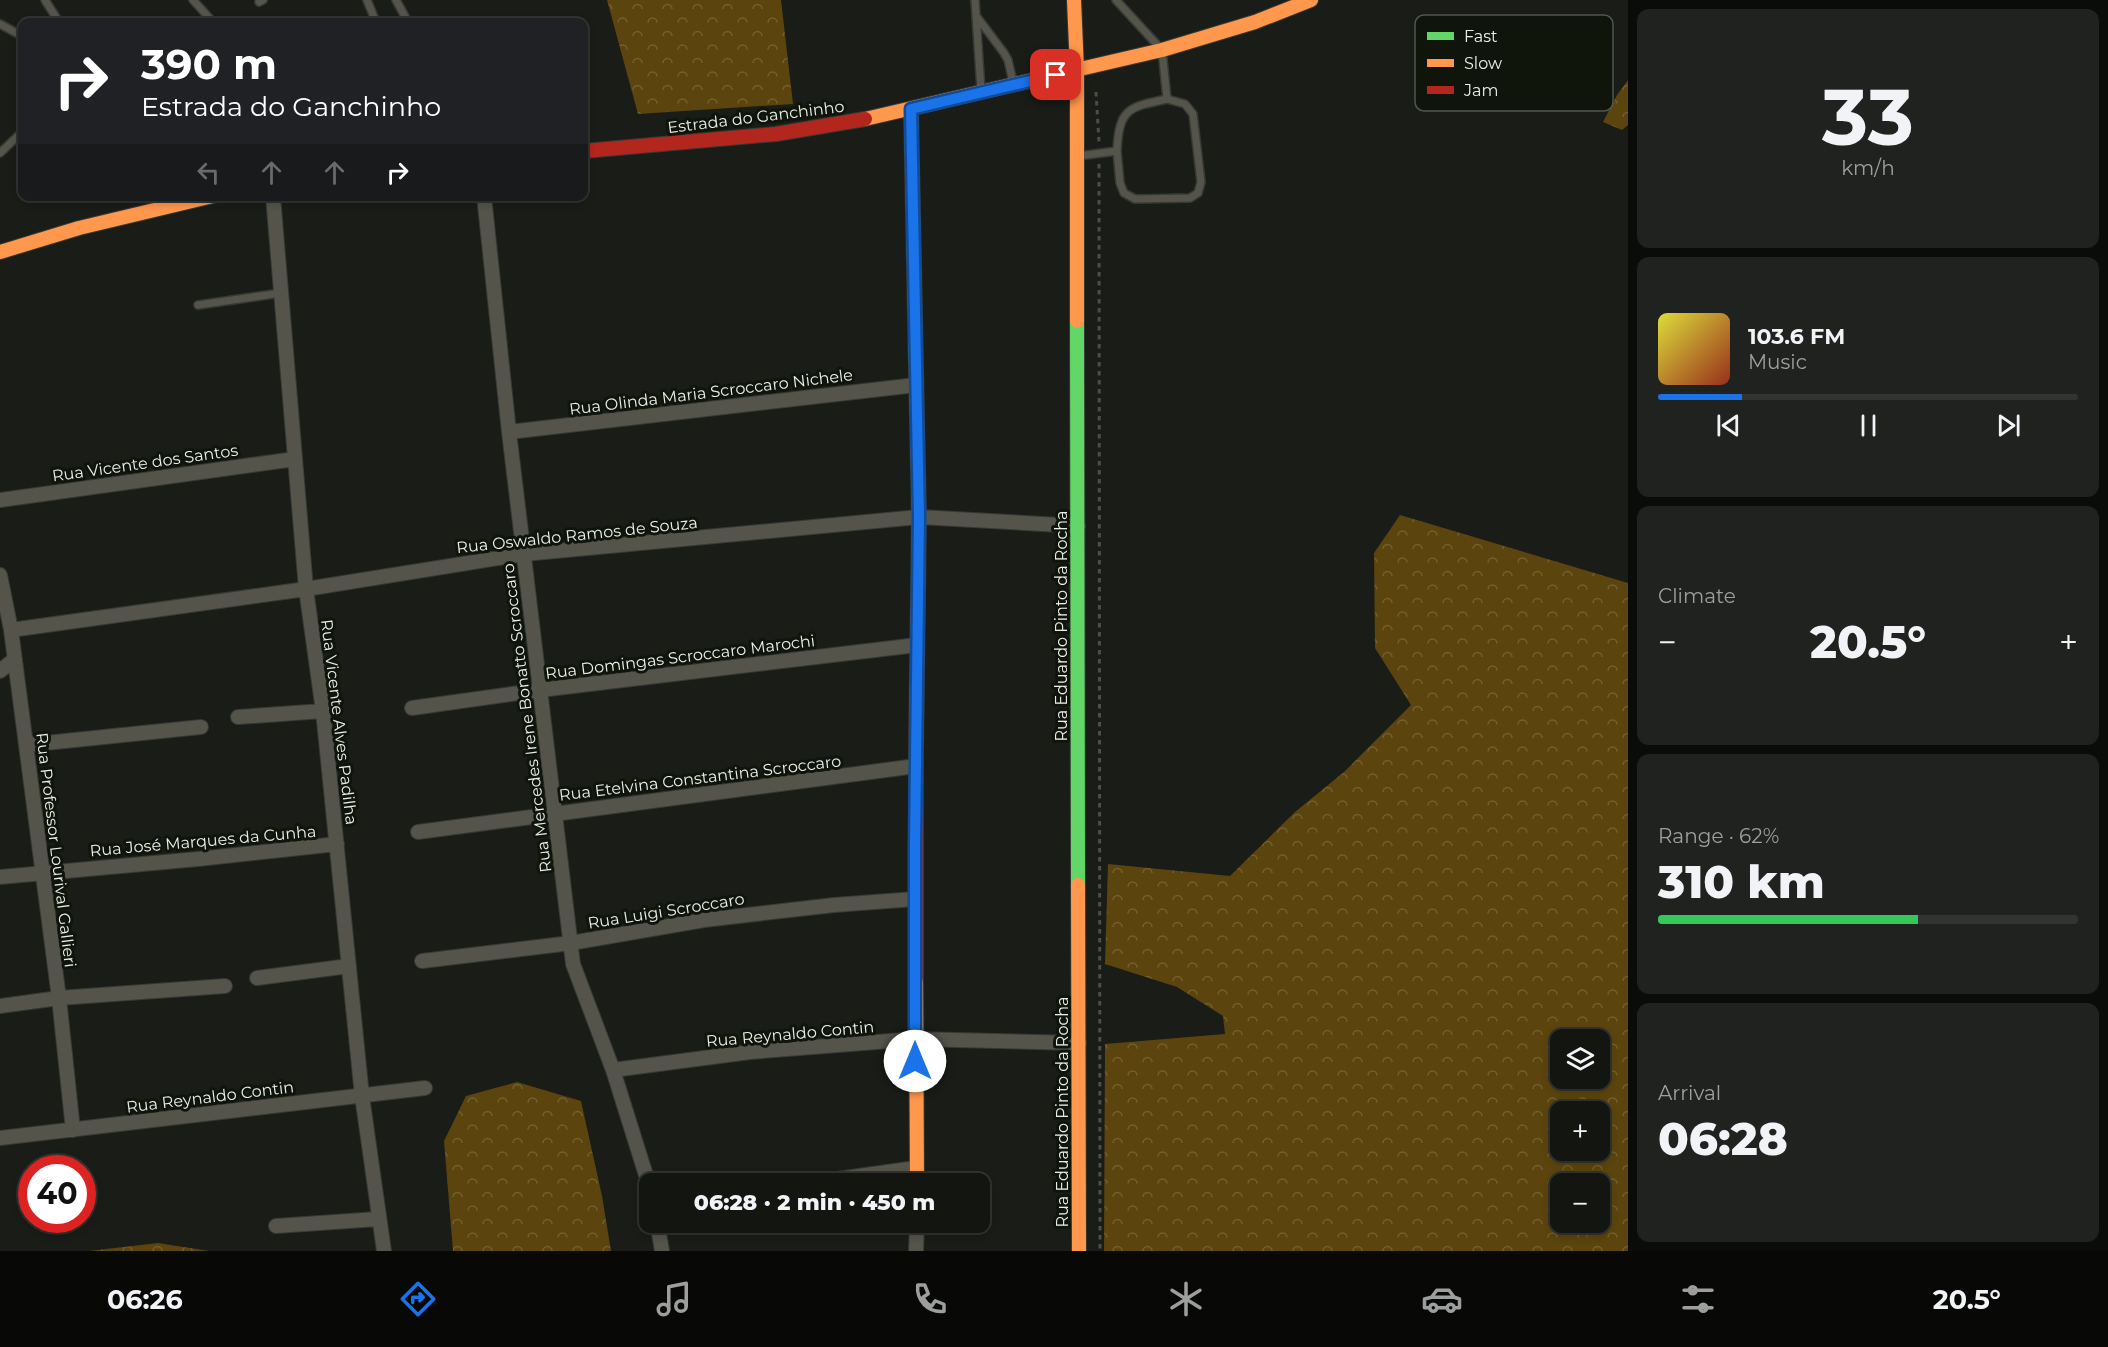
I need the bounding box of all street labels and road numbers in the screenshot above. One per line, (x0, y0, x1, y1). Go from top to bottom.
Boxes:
street label: Estrada do Ganchinho (667, 97, 845, 137)
street label: Rua Olinda Maria Scroccaro Nichele (568, 365, 854, 419)
street label: Rua Vicente dos Santos (51, 441, 239, 485)
street label: Rua Eduardo Pinto da Rocha (1052, 510, 1071, 742)
street label: Rua Oswaldo Ramos de Souza (455, 513, 699, 557)
street label: Rua Mercedes Irene Bonatto Scroccaro (499, 562, 555, 874)
street label: Rua Vicente Alves Padilha (317, 618, 361, 826)
street label: Rua Domingas Scroccaro Marochi (544, 631, 816, 683)
street label: Rua Professor Lourival Gallieri (32, 731, 80, 969)
street label: Rua Etelvina Constantina Scroccaro (558, 751, 842, 805)
street label: Rua José Marques da Cunha (89, 822, 317, 860)
street label: Rua Luigi Scroccaro (586, 889, 746, 933)
street label: Rua Eduardo Pinto da Rocha (1053, 996, 1072, 1228)
street label: Rua Reynaldo Contin (705, 1017, 875, 1051)
street label: Rua Reynaldo Contin (125, 1077, 295, 1117)

